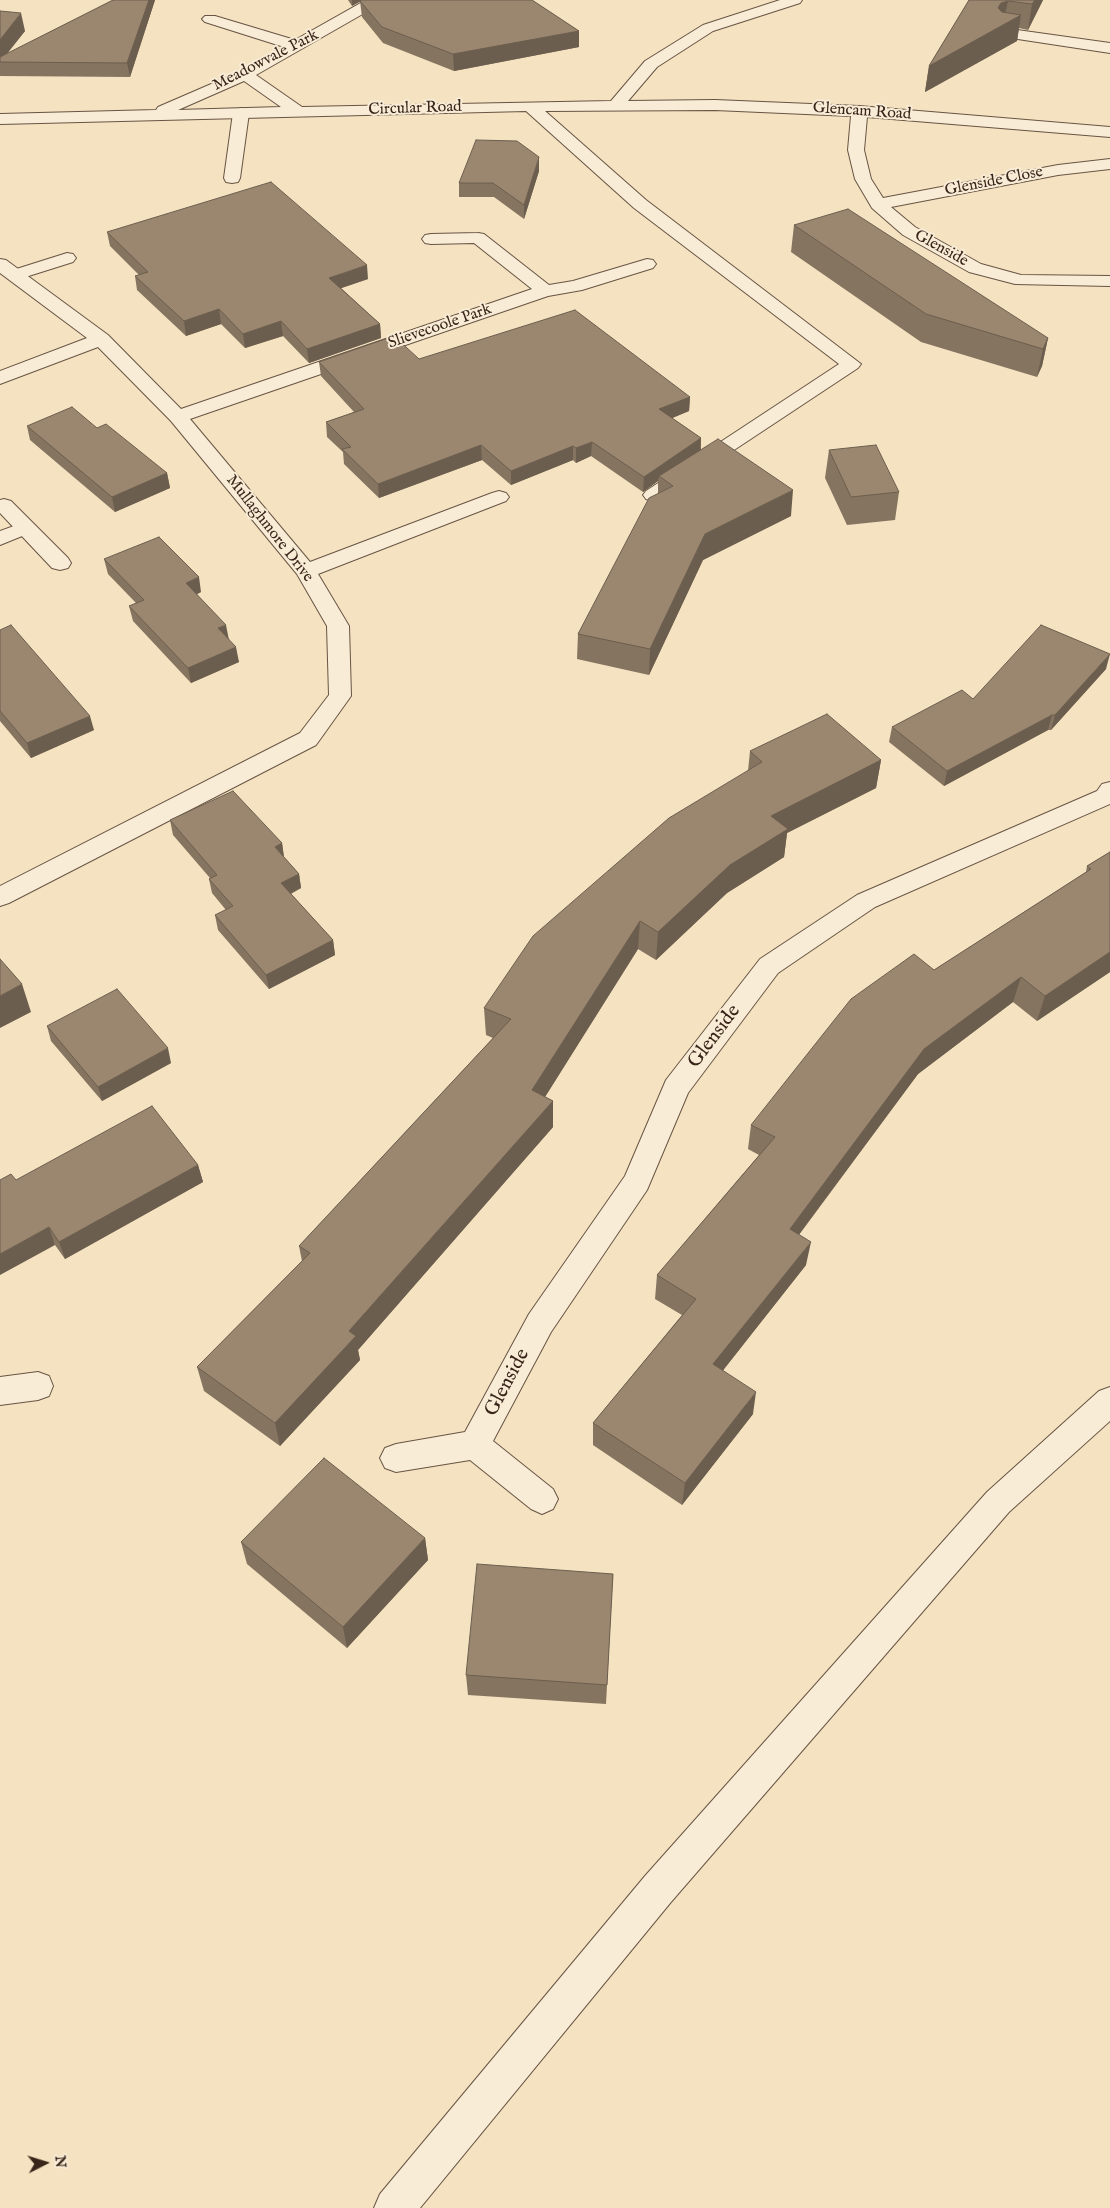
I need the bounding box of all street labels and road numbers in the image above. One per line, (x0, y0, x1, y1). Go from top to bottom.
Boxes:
street label: Meadowvale Park (210, 26, 322, 96)
street label: Circular Road (368, 98, 462, 120)
street label: Glencam Road (812, 99, 912, 125)
street label: Glenside Close (943, 163, 1045, 201)
street label: Glenside (911, 226, 971, 272)
street label: Slievecoole Park (386, 300, 494, 354)
street label: Mullaghmore Drive (221, 472, 317, 586)
street label: Glenside (683, 1001, 747, 1073)
street label: Glenside (480, 1345, 536, 1421)

